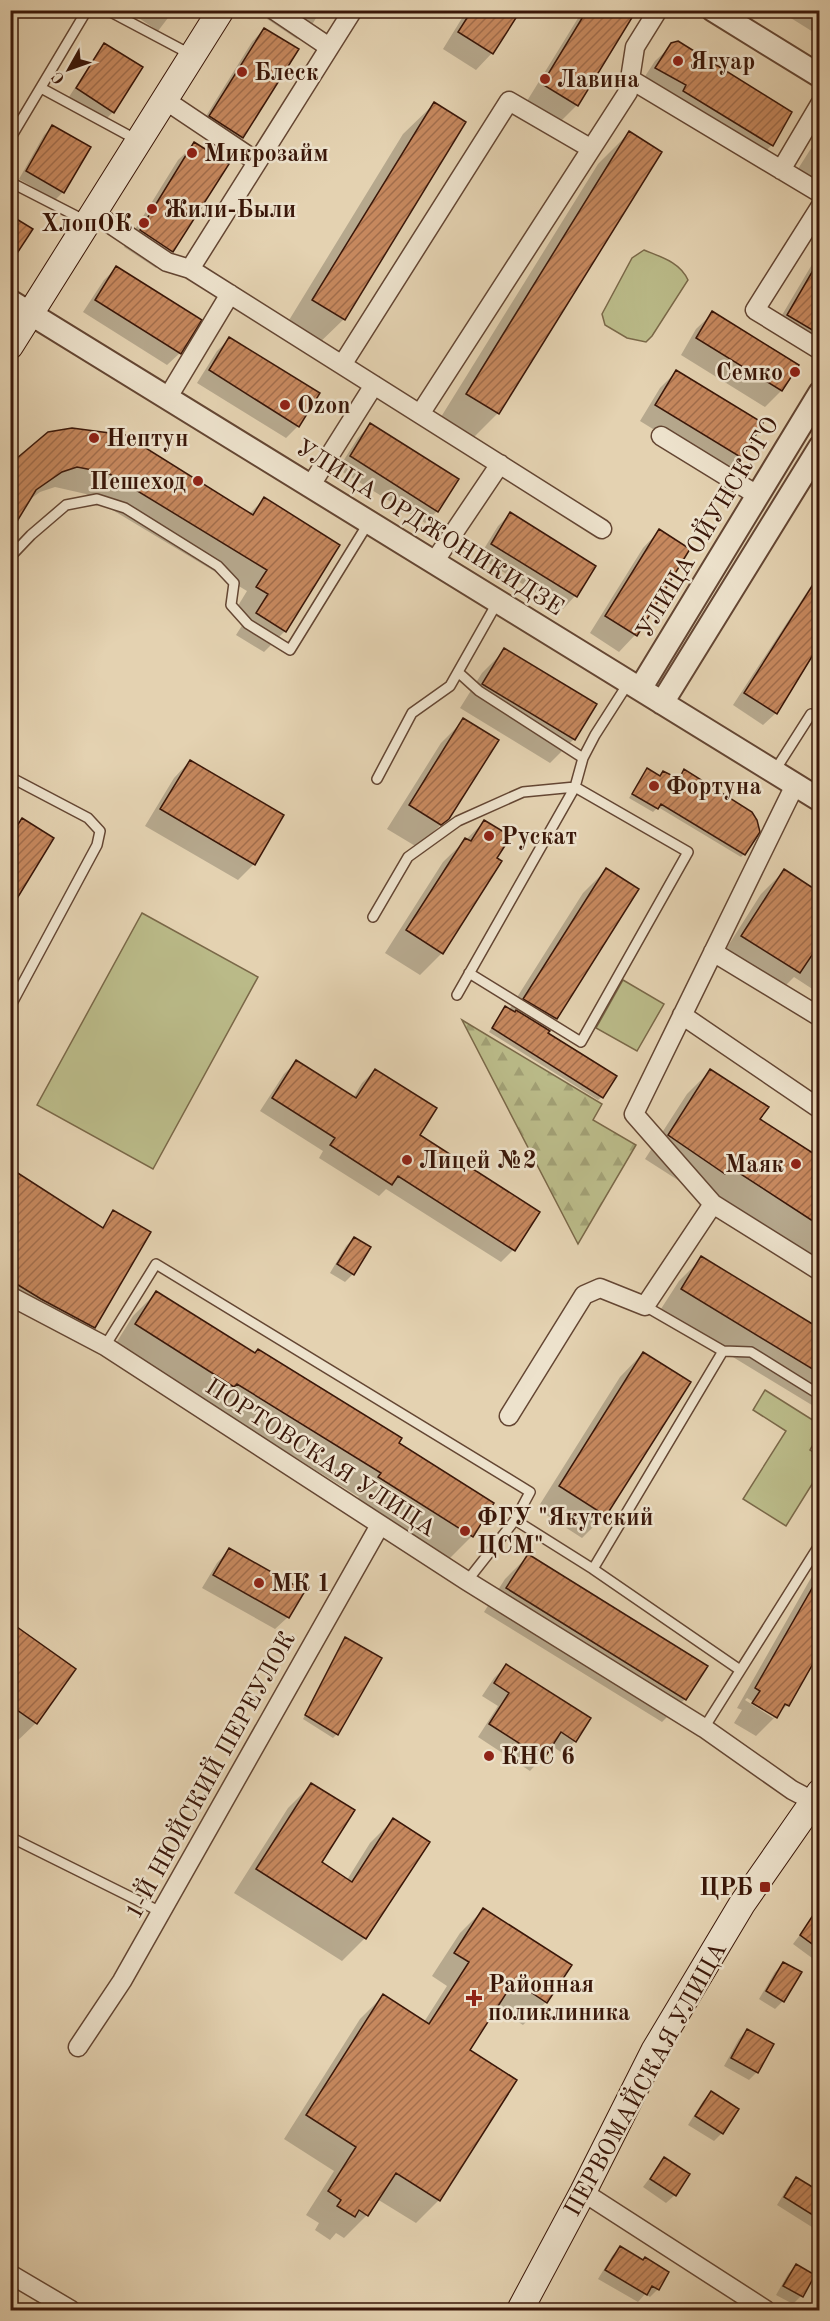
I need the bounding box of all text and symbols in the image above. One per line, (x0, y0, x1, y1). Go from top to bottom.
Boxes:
north arrow (39, 39, 99, 99)
place label: Ягуар (690, 51, 755, 75)
marker: Ягуар (671, 54, 685, 68)
place label: Блеск (254, 62, 319, 86)
marker: Блеск (235, 65, 249, 79)
text: С (50, 68, 69, 87)
place label: Лавина (557, 69, 639, 93)
marker: Лавина (538, 72, 552, 86)
place label: Микрозайм (204, 143, 329, 167)
marker: Микрозайм (185, 146, 199, 160)
place label: Жили-Были (164, 199, 296, 223)
marker: Жили-Были (145, 202, 159, 216)
place label: ХлопОК (41, 213, 132, 237)
marker: ХлопОК (137, 216, 151, 230)
place label: Семко (716, 362, 783, 386)
marker: Семко (788, 365, 802, 379)
place label: Ozon (297, 395, 351, 419)
marker: Ozon (278, 398, 292, 412)
street label: УЛИЦА ОЙУНСКОГО (629, 411, 784, 643)
place label: Нептун (106, 428, 188, 452)
marker: Нептун (87, 431, 101, 445)
street label: УЛИЦА ОРДЖОНИКИДЗЕ (291, 436, 567, 621)
place label: Пешеход (89, 471, 186, 495)
marker: Пешеход (191, 474, 205, 488)
place label: Фортуна (666, 776, 762, 800)
marker: Фортуна (647, 779, 661, 793)
place label: Рускат (501, 826, 577, 850)
marker: Рускат (482, 829, 496, 843)
place label: Лицей №2 (419, 1150, 537, 1174)
marker: Лицей №2 (400, 1153, 414, 1167)
place label: Маяк (725, 1154, 784, 1178)
marker: Маяк (789, 1157, 803, 1171)
street label: ПОРТОВСКАЯ УЛИЦА (200, 1375, 439, 1542)
place label: ФГУ "Якутский ЦСМ" (477, 1507, 653, 1559)
marker: ФГУ "Якутский ЦСМ" (458, 1524, 472, 1538)
place label: МК 1 (271, 1573, 331, 1597)
marker: МК 1 (252, 1576, 266, 1590)
street label: 1-Й НЮЙСКИЙ ПЕРЕУЛОК (118, 1626, 301, 1924)
place label: КНС 6 (501, 1746, 575, 1770)
marker: КНС 6 (482, 1749, 496, 1763)
place label: ЦРБ (699, 1877, 753, 1901)
marker: ЦРБ (758, 1880, 772, 1894)
street label: ПЕРВОМАЙСКАЯ УЛИЦА (557, 1937, 732, 2221)
place label: Районная поликлиника (488, 1974, 630, 2026)
marker: Районная поликлиника (465, 1989, 483, 2007)

